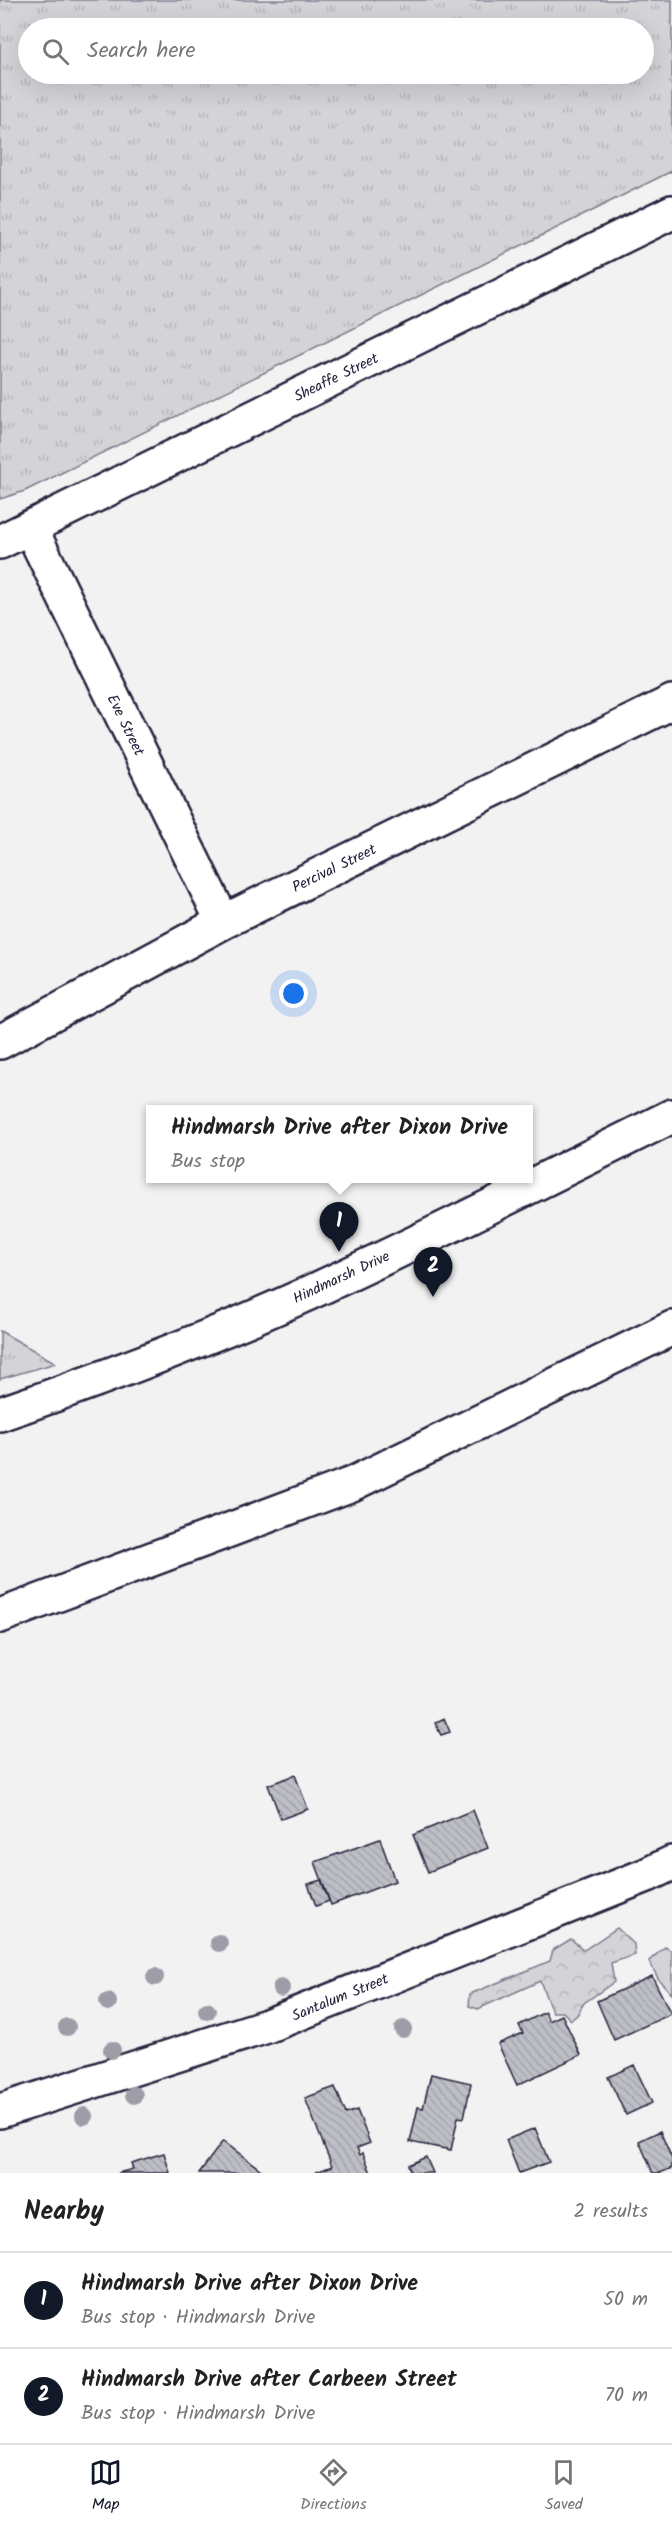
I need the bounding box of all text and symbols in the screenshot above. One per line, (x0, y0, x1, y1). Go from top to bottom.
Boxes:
search box (18, 18, 654, 84)
text: Search here (87, 34, 195, 69)
icon: search (39, 35, 72, 68)
street label: Sheaffe Street (290, 347, 383, 409)
street label: Eve Street (100, 691, 150, 760)
street label: Percival Street (288, 838, 381, 900)
your location (279, 979, 308, 1008)
popup (146, 1105, 533, 1183)
text: Hindmarsh Drive after Dixon Drive (171, 1111, 508, 1146)
text: Bus stop (171, 1146, 245, 1178)
pin: 1 (320, 1202, 358, 1252)
street label: Hindmarsh Drive (289, 1245, 394, 1311)
pin: 2 (414, 1248, 452, 1297)
street label: Santalum Street (288, 1967, 393, 2028)
text: Nearby (24, 2191, 104, 2233)
text: 2 results (573, 2196, 648, 2228)
text: Hindmarsh Drive after Dixon Drive (81, 2267, 418, 2302)
text: 1 (40, 2284, 47, 2316)
text: 50 m (603, 2284, 648, 2316)
text: Bus stop · Hindmarsh Drive (81, 2302, 315, 2334)
text: Hindmarsh Drive after Carbeen Street (81, 2363, 457, 2398)
text: 2 (38, 2380, 49, 2412)
text: 70 m (605, 2380, 648, 2412)
text: Bus stop · Hindmarsh Drive (81, 2398, 315, 2430)
tab: Map (89, 2456, 122, 2517)
tab: Directions (300, 2456, 367, 2517)
tab: Saved (545, 2456, 583, 2517)

